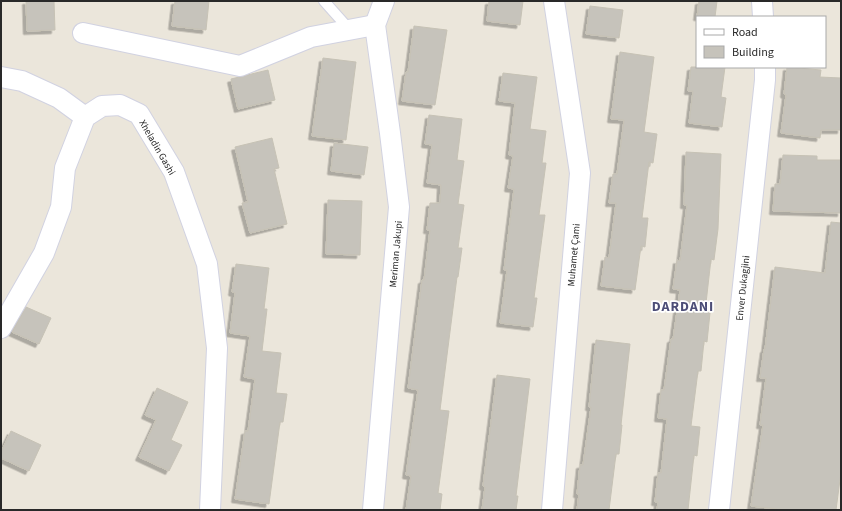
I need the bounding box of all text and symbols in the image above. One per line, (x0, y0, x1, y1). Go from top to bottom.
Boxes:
legend (696, 16, 826, 68)
text: Road (732, 24, 758, 41)
text: Building (732, 44, 774, 61)
street label: Xheladin Gashi (136, 117, 179, 178)
street label: Meriman Jakupi (386, 220, 406, 288)
street label: Muhamet Çami (564, 223, 584, 287)
street label: Enver Dukagjini (733, 255, 753, 321)
district label: DARDANI (652, 297, 714, 317)

